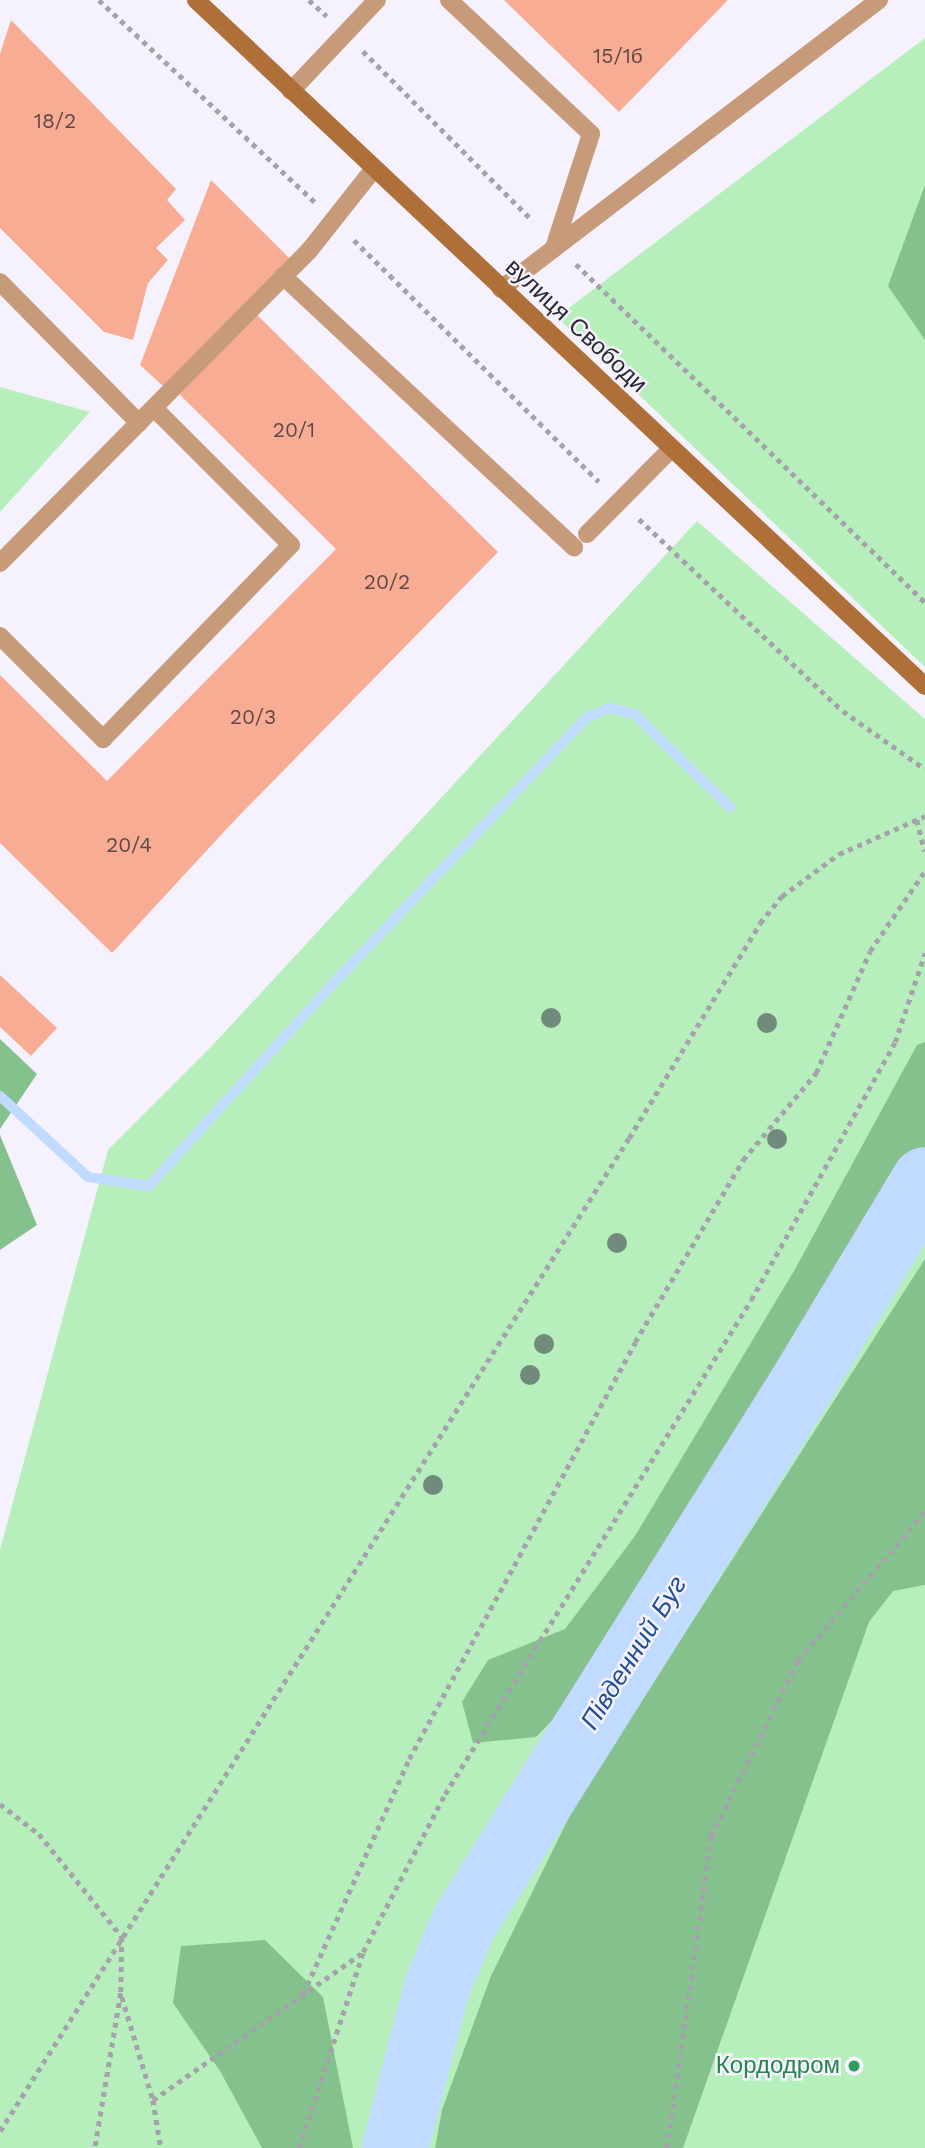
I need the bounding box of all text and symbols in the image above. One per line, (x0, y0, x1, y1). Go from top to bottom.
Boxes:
house number: 15/1б (593, 43, 643, 69)
house number: 18/2 (34, 108, 76, 134)
street label: вулиця Свободи (499, 253, 653, 399)
house number: 20/1 (273, 417, 315, 443)
house number: 20/2 (364, 569, 410, 595)
house number: 20/3 (230, 704, 276, 730)
house number: 20/4 (106, 832, 152, 858)
water label: Південний Буг (574, 1571, 694, 1735)
place label: Кордодром (716, 2052, 840, 2080)
marker: Кордодром (846, 2058, 862, 2074)

